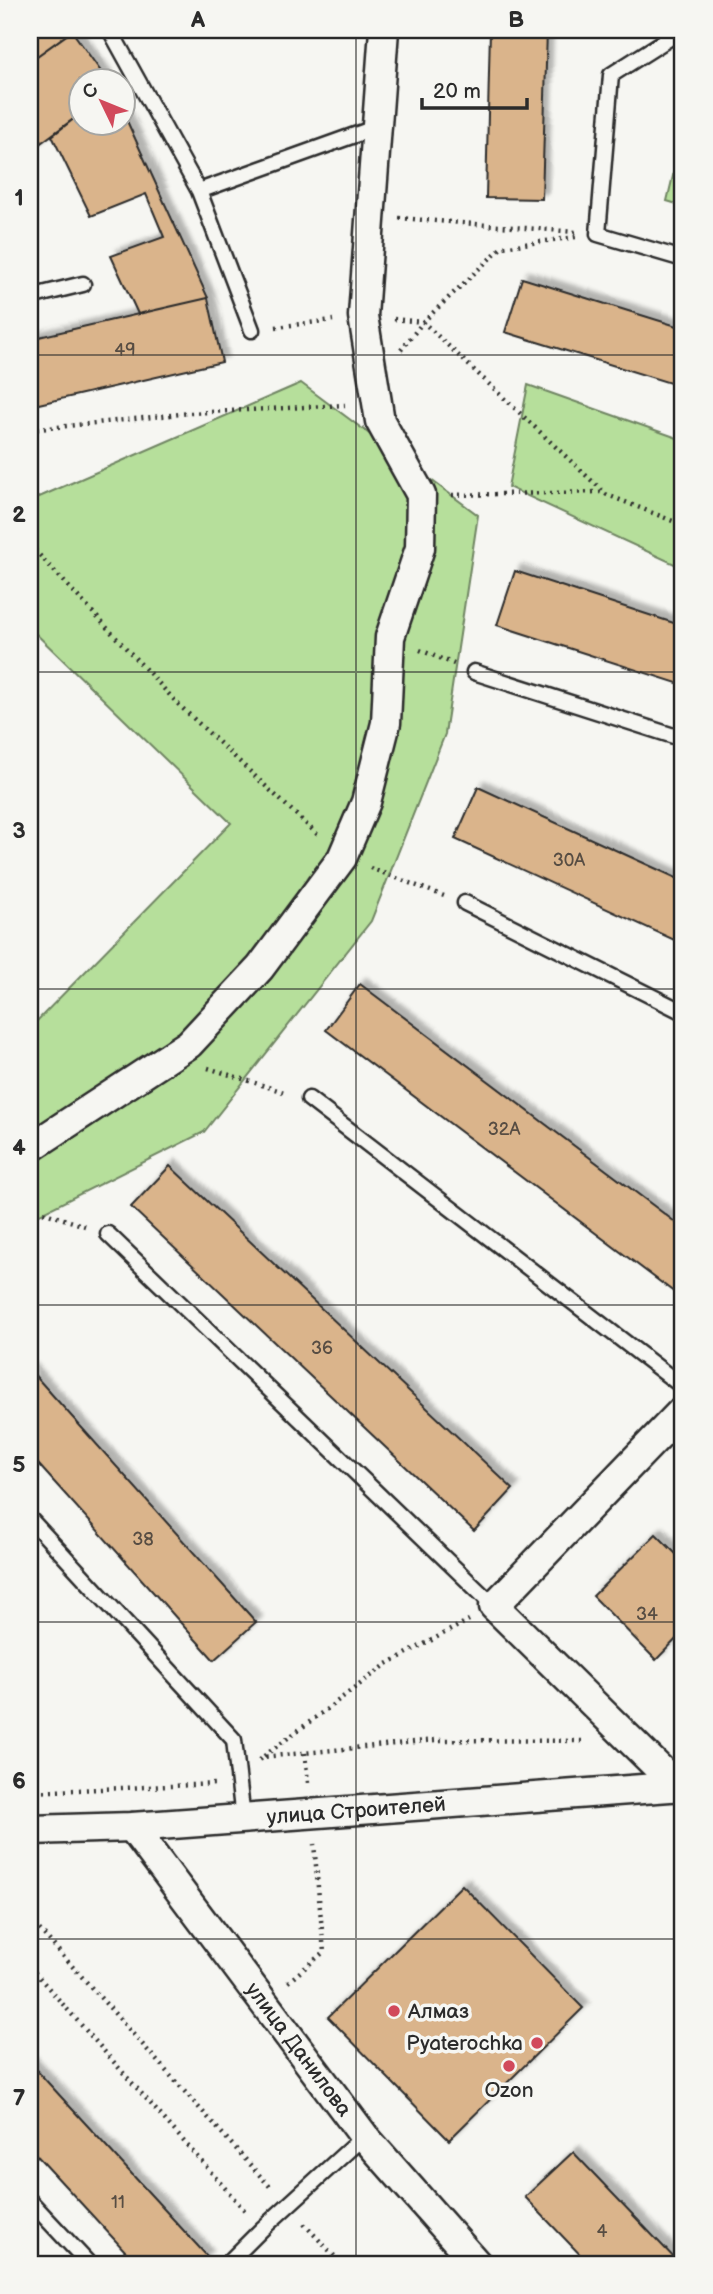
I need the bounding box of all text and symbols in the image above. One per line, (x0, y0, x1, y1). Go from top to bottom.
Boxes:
text: A (190, 6, 206, 34)
text: B (508, 6, 524, 34)
north arrow (66, 66, 136, 136)
scale bar (422, 66, 528, 110)
text: С (78, 79, 104, 104)
text: 20 m (433, 79, 481, 104)
text: 1 (14, 184, 24, 212)
house number: 49 (114, 340, 136, 361)
text: 2 (12, 501, 26, 529)
text: 3 (12, 817, 26, 845)
house number: 30А (553, 850, 585, 871)
house number: 32А (488, 1119, 520, 1140)
text: 4 (12, 1134, 26, 1162)
house number: 36 (311, 1338, 333, 1359)
text: 5 (12, 1451, 26, 1479)
house number: 38 (132, 1529, 154, 1550)
house number: 34 (636, 1604, 658, 1625)
text: 6 (12, 1767, 26, 1795)
street label: улица Строителей (266, 1791, 447, 1829)
street label: улица Данилова (241, 1977, 358, 2122)
place label: Алмаз (407, 1999, 469, 2024)
marker: Алмаз (386, 2003, 402, 2019)
place label: Pyaterochka (406, 2031, 523, 2056)
marker: Pyaterochka (529, 2035, 545, 2051)
marker: Ozon (501, 2058, 517, 2074)
place label: Ozon (484, 2078, 534, 2103)
text: 7 (13, 2084, 26, 2112)
house number: 11 (111, 2192, 125, 2213)
house number: 4 (597, 2221, 608, 2242)

